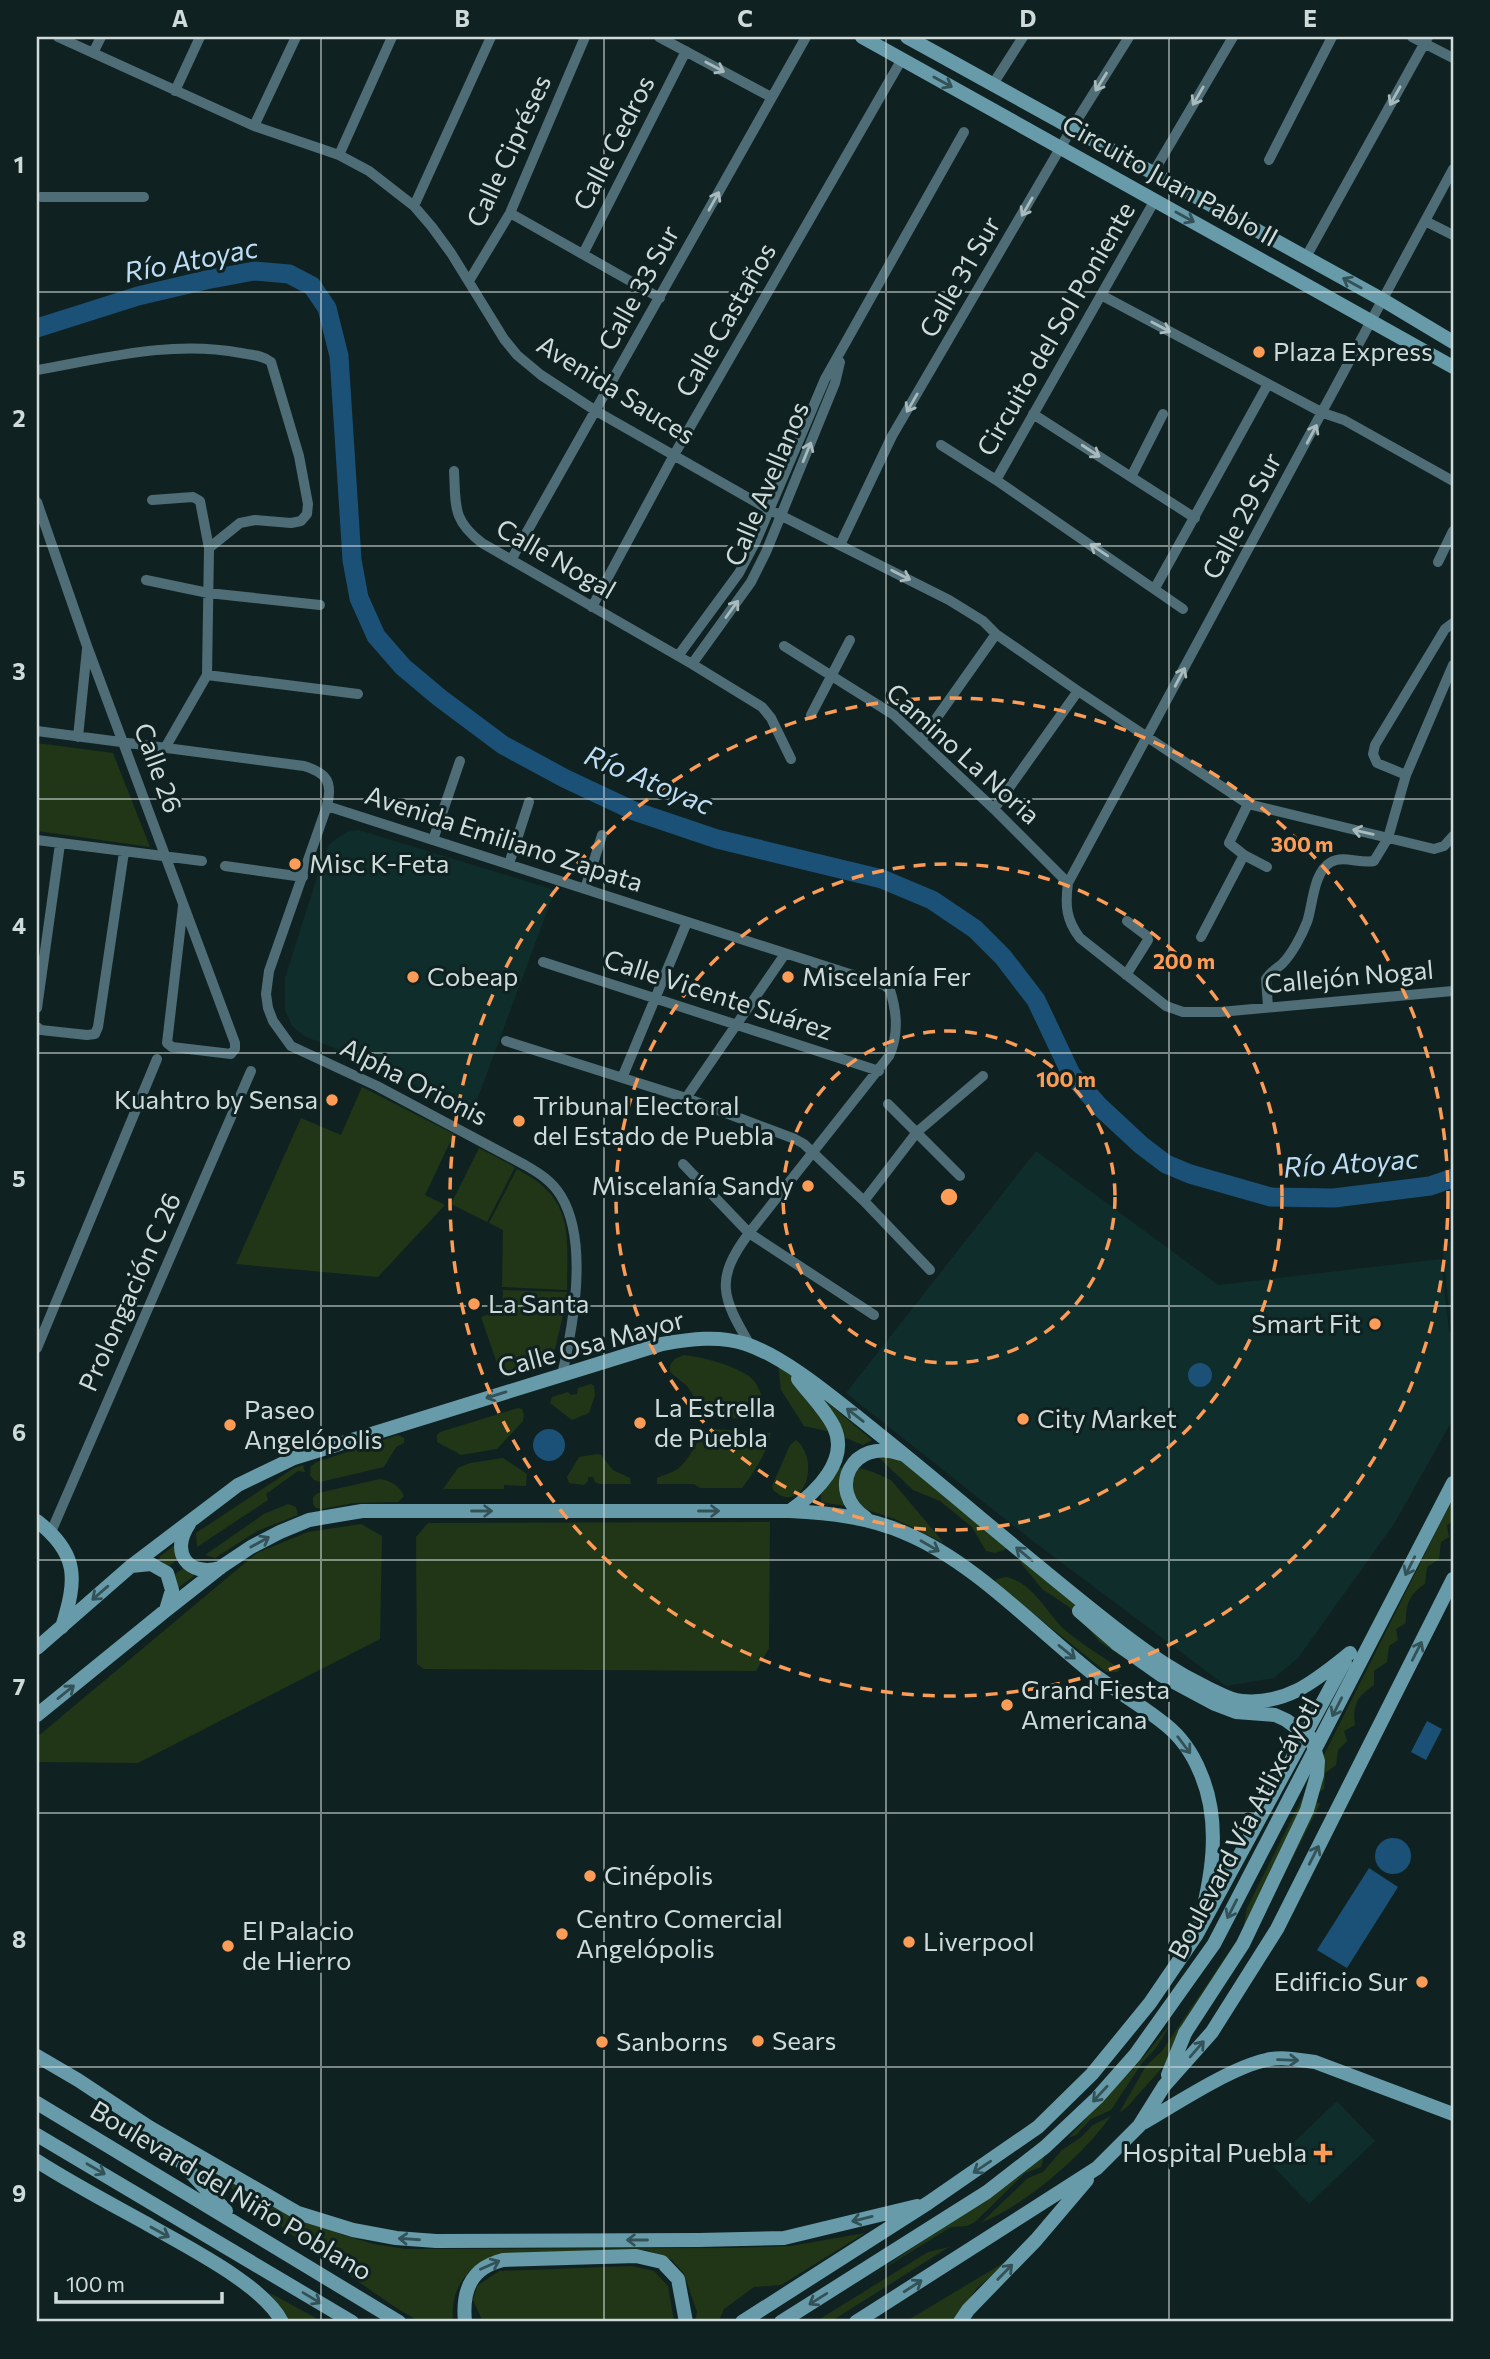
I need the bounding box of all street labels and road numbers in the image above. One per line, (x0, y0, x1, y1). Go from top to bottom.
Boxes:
street label: Calle Cipréses (459, 69, 556, 231)
street label: Calle Cedros (566, 70, 660, 215)
street label: Circuito Juan Pablo II (1057, 107, 1284, 252)
street label: Circuito del Sol Poniente (969, 196, 1140, 461)
street label: Calle 31 Sur (912, 210, 1006, 342)
street label: Calle 33 Sur (591, 219, 685, 355)
street label: Calle Castaños (668, 237, 781, 402)
street label: Avenida Sauces (532, 328, 702, 450)
street label: Calle Avellanos (717, 397, 814, 570)
street label: Calle 29 Sur (1194, 447, 1287, 584)
street label: Calle Nogal (492, 511, 622, 604)
street label: Camino La Noria (881, 676, 1047, 830)
street label: Calle 26 (129, 718, 190, 817)
street label: Avenida Emiliano Zapata (362, 778, 647, 897)
street label: Calle Vicente Suárez (600, 942, 837, 1045)
street label: Callejón Nogal (1263, 953, 1435, 998)
street label: Alpha Orionis (336, 1030, 493, 1131)
street label: Prolongación C 26 (71, 1187, 186, 1396)
street label: Calle Osa Mayor (494, 1303, 687, 1382)
street label: Boulevard Vía Atlixcáyotl (1160, 1691, 1325, 1963)
street label: Boulevard del Niño Poblano (85, 2093, 378, 2286)

